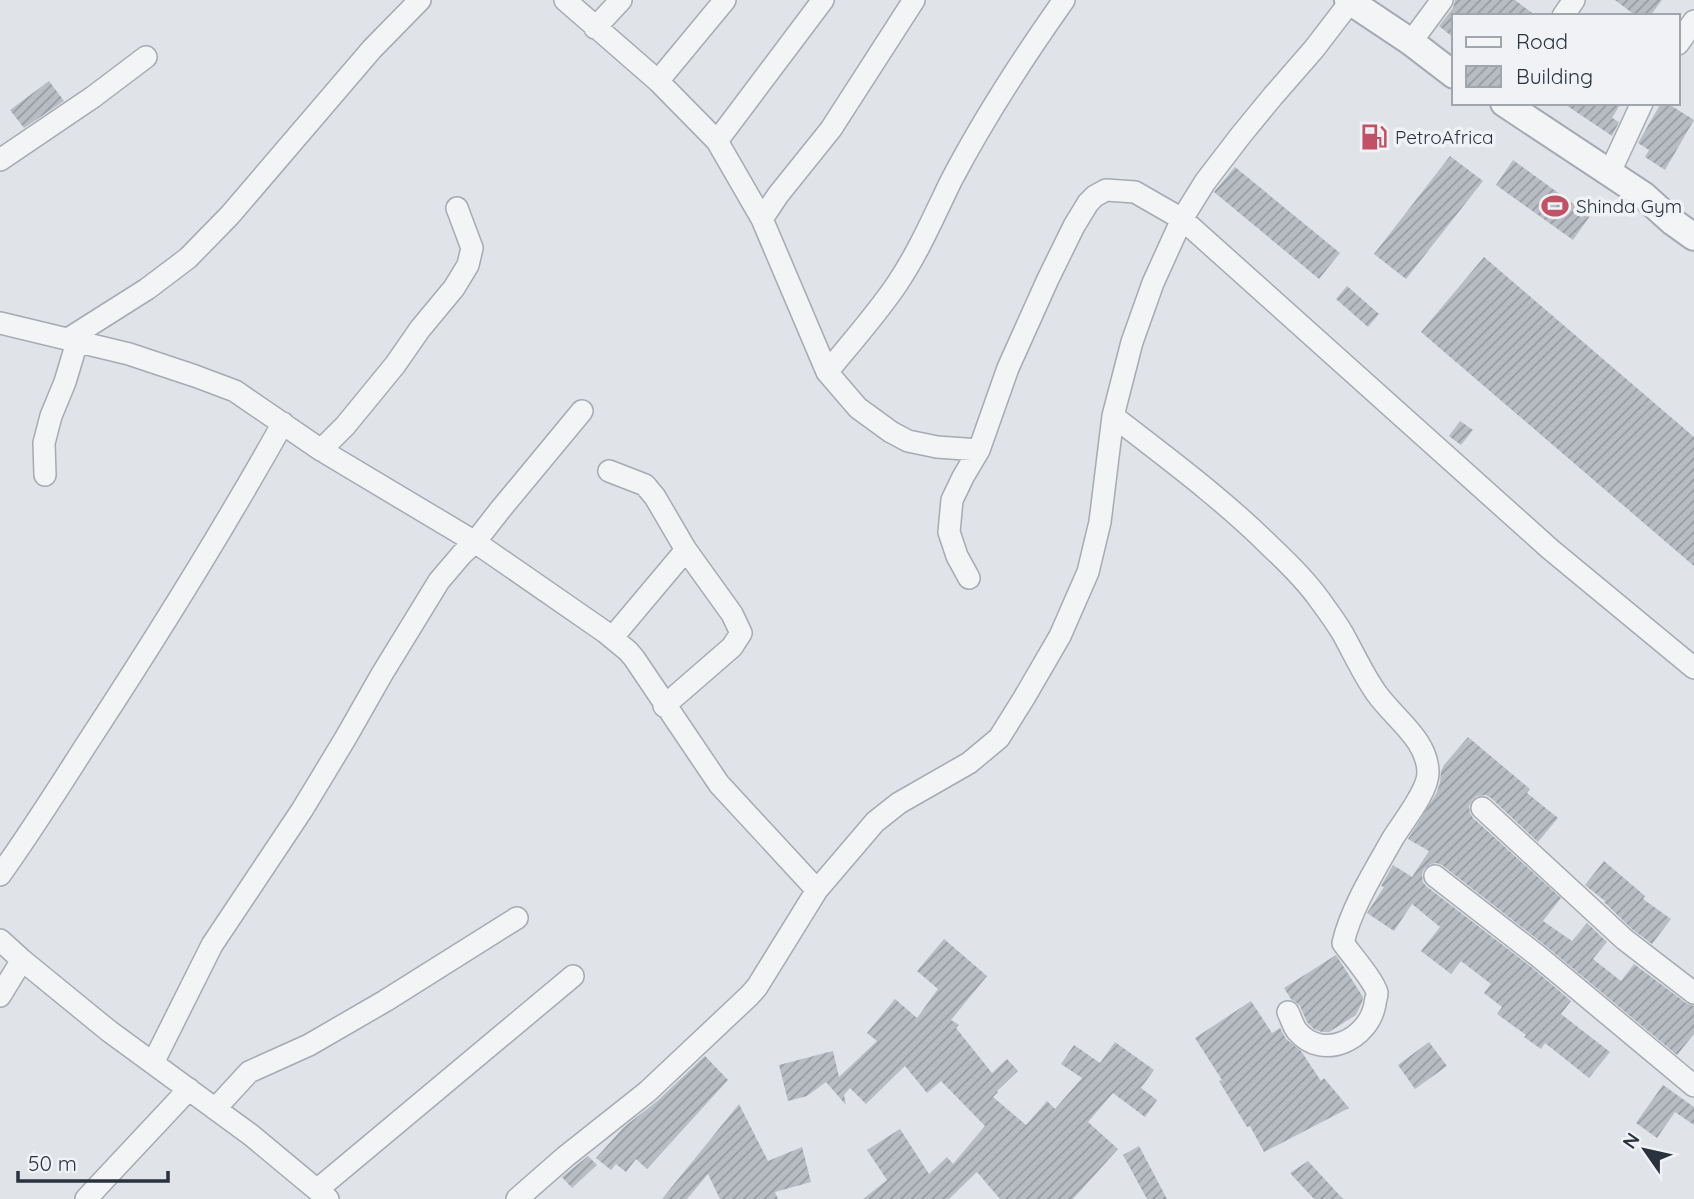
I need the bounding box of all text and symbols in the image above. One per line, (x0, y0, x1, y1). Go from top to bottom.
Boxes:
legend (1452, 14, 1680, 105)
text: Road (1516, 28, 1568, 54)
text: Building (1516, 63, 1593, 89)
fuel station icon: PetroAfrica (1359, 122, 1389, 152)
place label: PetroAfrica (1395, 125, 1494, 149)
sports icon: Shinda Gym (1540, 191, 1570, 221)
place label: Shinda Gym (1576, 194, 1682, 218)
north arrow (1610, 1115, 1680, 1185)
text: N (1617, 1128, 1645, 1153)
scale bar (18, 1140, 168, 1184)
text: 50 m (28, 1150, 77, 1176)

